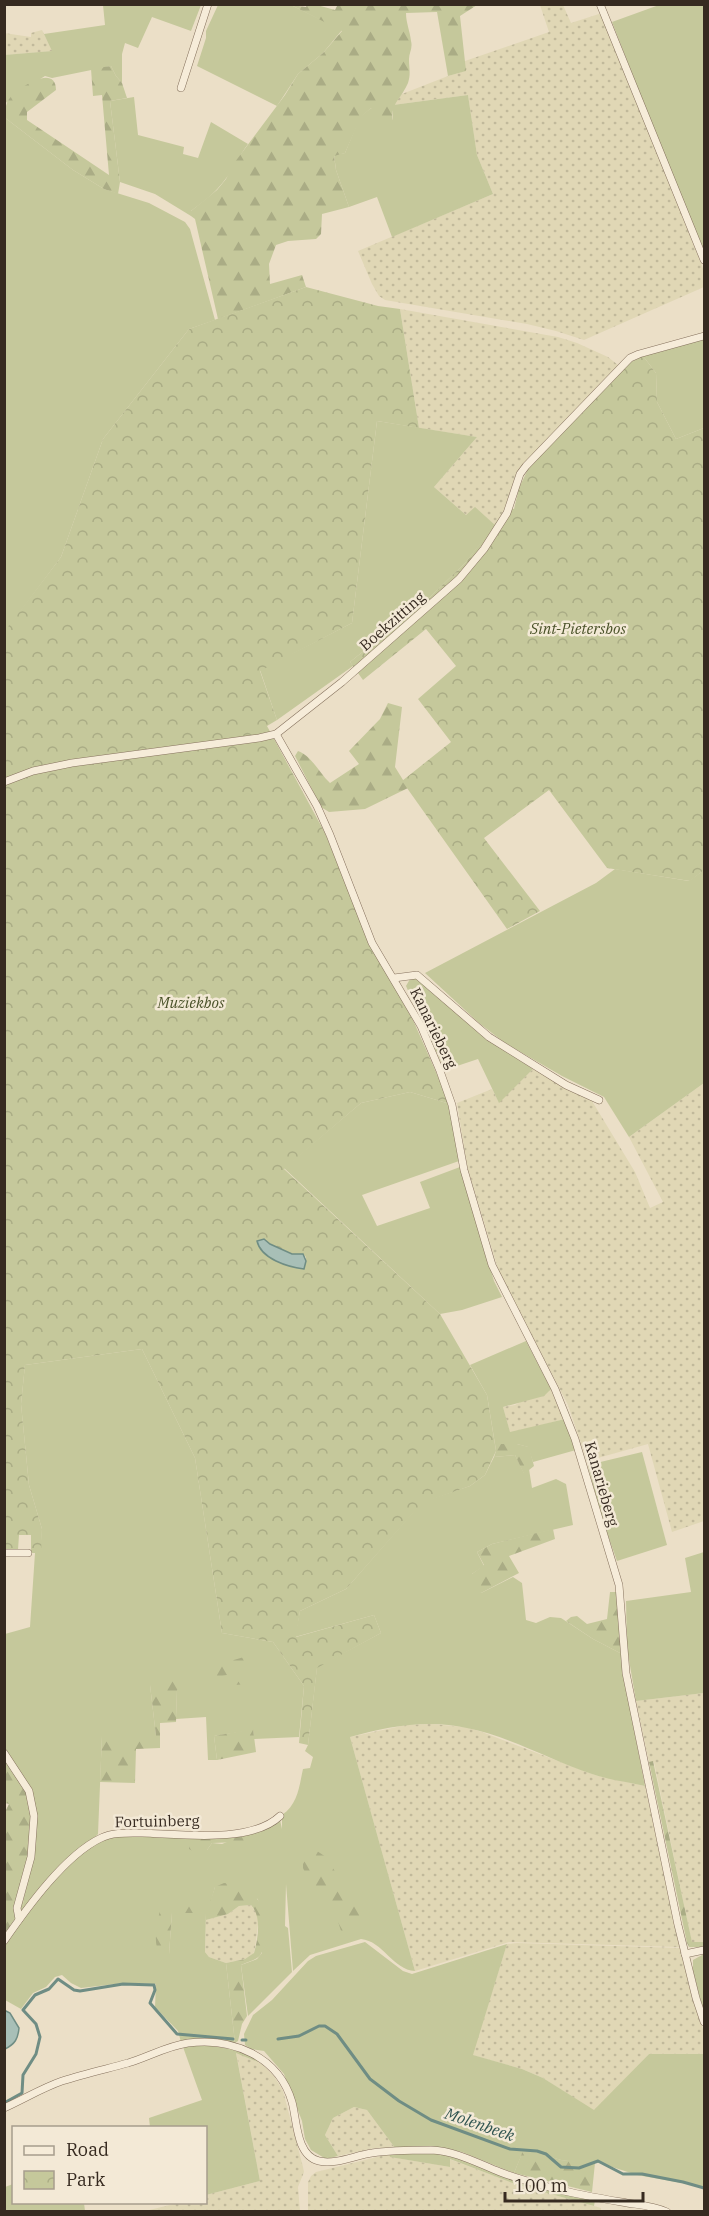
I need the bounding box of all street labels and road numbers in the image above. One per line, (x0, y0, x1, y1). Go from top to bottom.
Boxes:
street label: Boekzitting (355, 587, 429, 655)
street label: Kanarieberg (406, 984, 462, 1072)
street label: Kanarieberg (581, 1439, 623, 1529)
street label: Fortuinberg (114, 1811, 200, 1831)

